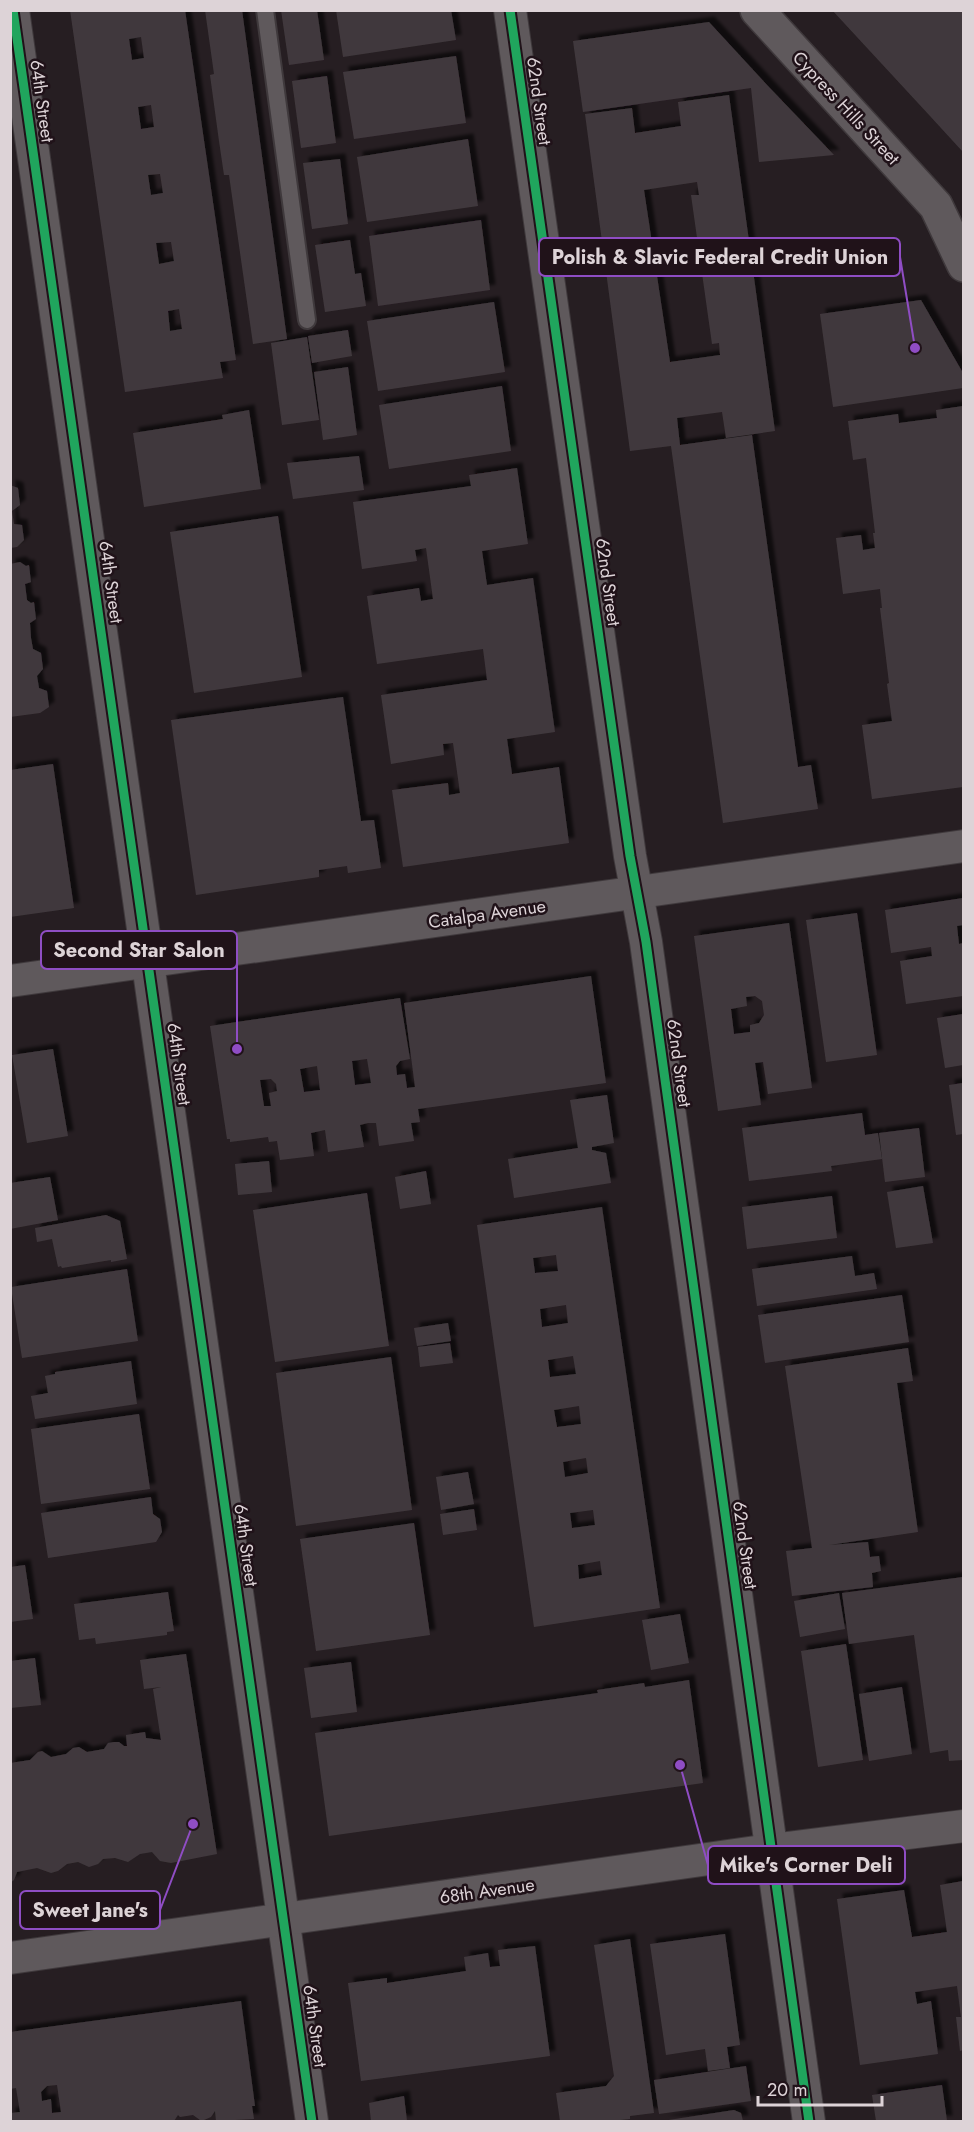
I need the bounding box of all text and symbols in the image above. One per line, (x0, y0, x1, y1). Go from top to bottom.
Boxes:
street label: Cypress Hills Street (786, 45, 906, 171)
street label: 62nd Street (520, 55, 558, 147)
street label: 64th Street (23, 58, 61, 145)
callout: Polish & Slavic Federal Credit Union (539, 238, 900, 276)
text: Polish & Slavic Federal Credit Union (552, 243, 888, 272)
street label: 62nd Street (589, 536, 627, 628)
street label: 64th Street (92, 539, 130, 626)
street label: Catalpa Avenue (427, 893, 547, 935)
callout: Second Star Salon (41, 931, 237, 969)
text: Second Star Salon (53, 936, 225, 965)
street label: 62nd Street (660, 1017, 698, 1109)
street label: 64th Street (160, 1021, 198, 1108)
street label: 62nd Street (726, 1499, 764, 1591)
street label: 64th Street (227, 1502, 265, 1589)
callout: Mike's Corner Deli (708, 1846, 905, 1884)
text: Mike's Corner Deli (720, 1851, 892, 1880)
street label: 68th Avenue (438, 1871, 536, 1911)
callout: Sweet Jane's (20, 1891, 160, 1929)
text: Sweet Jane's (32, 1896, 148, 1925)
street label: 64th Street (296, 1983, 334, 2070)
scale bar (758, 2069, 882, 2107)
text: 20 m (767, 2077, 807, 2103)

